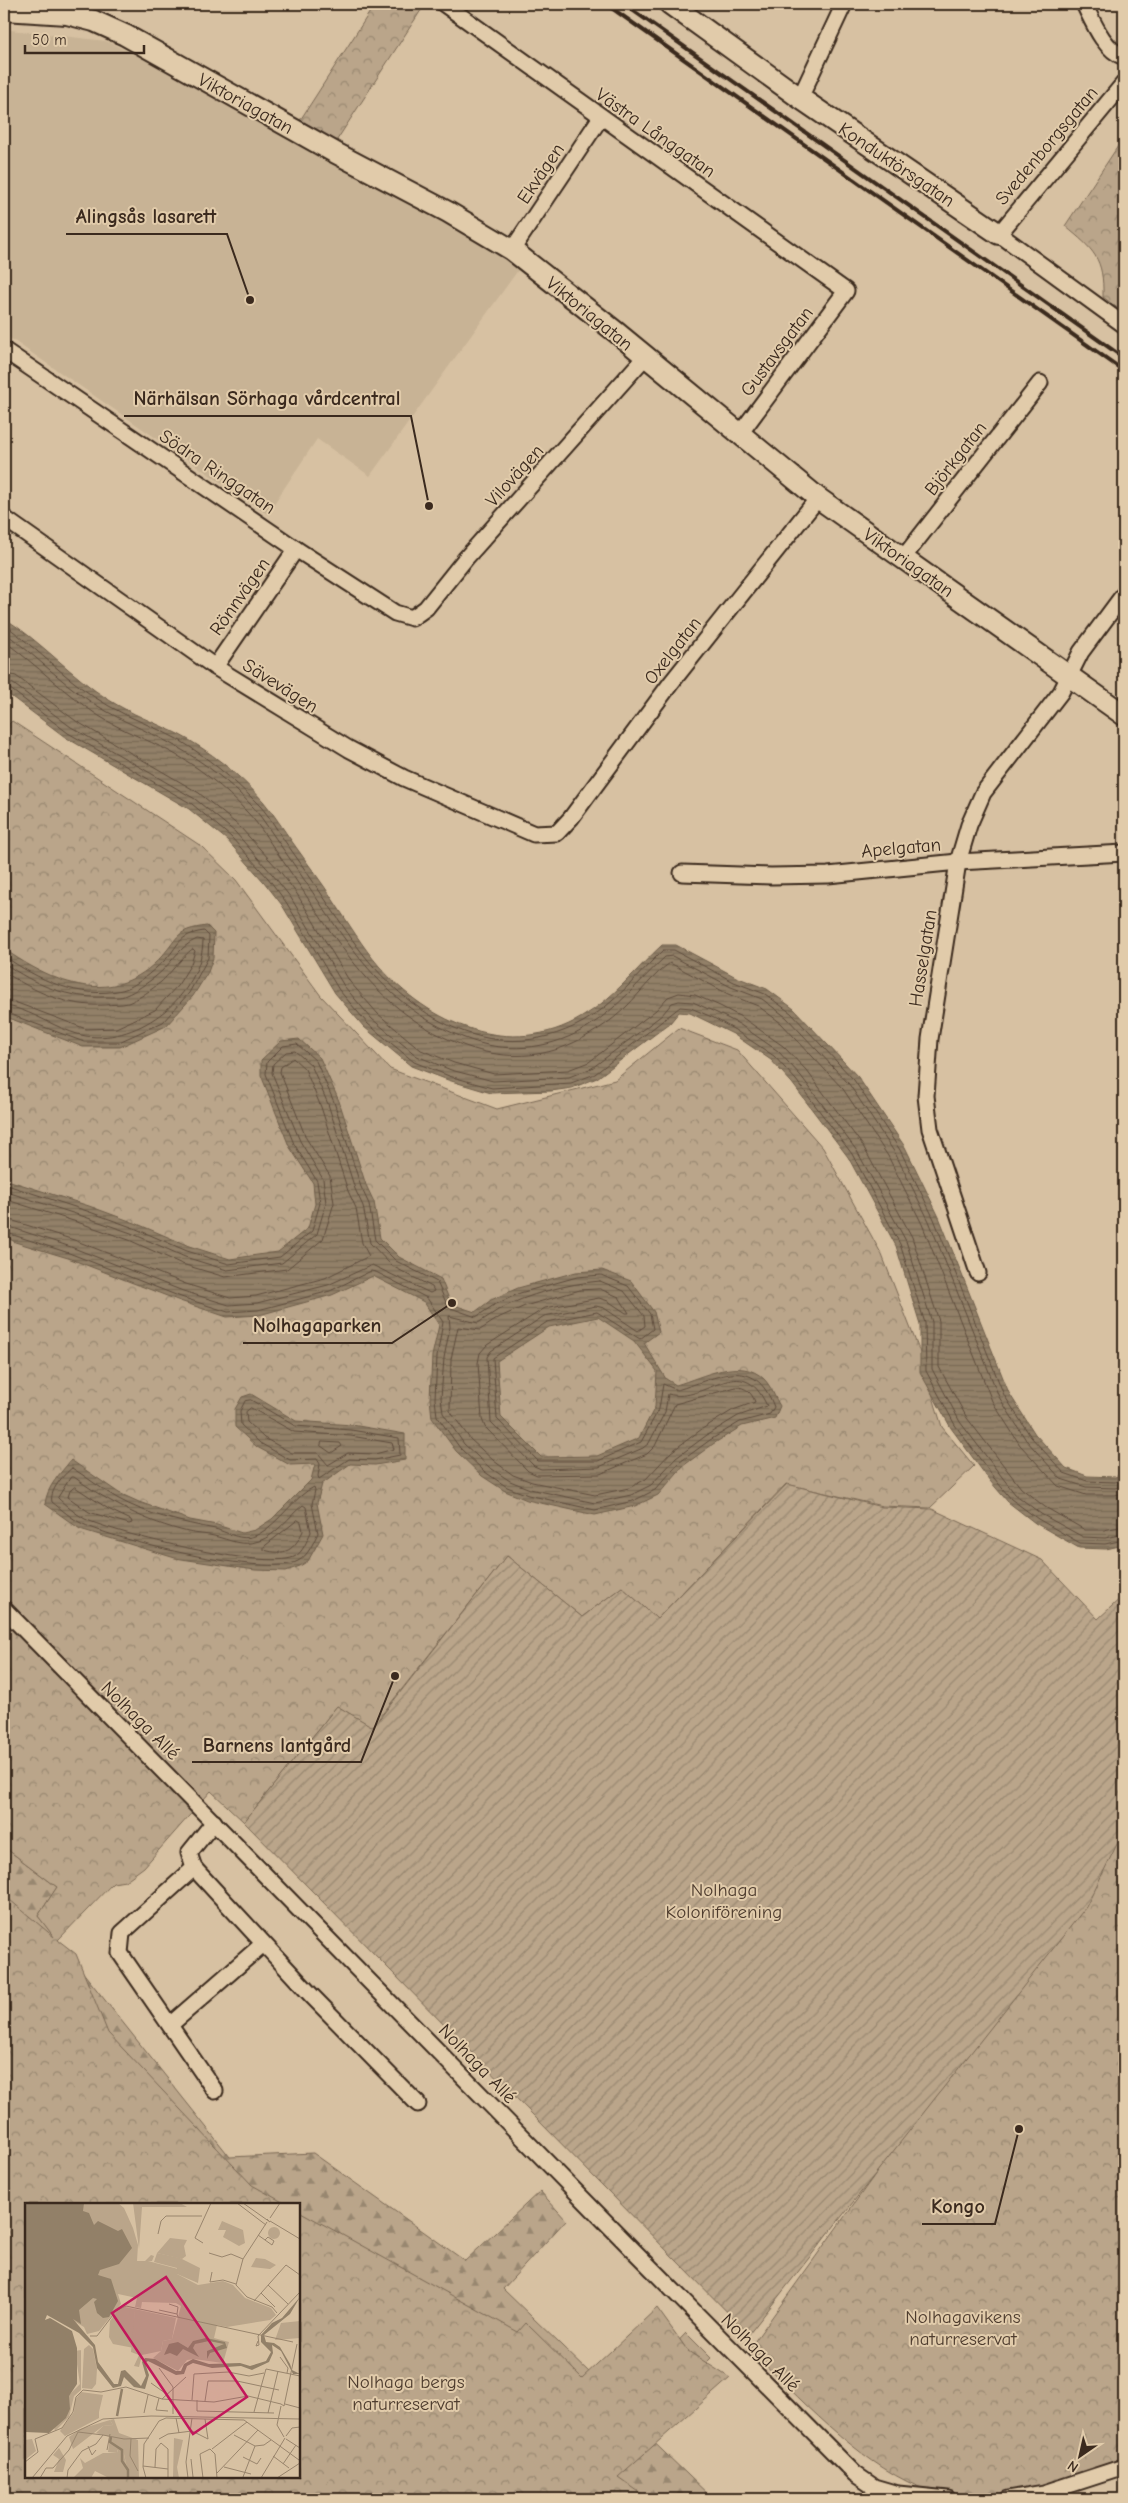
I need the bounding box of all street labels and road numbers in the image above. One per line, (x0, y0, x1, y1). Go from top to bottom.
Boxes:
street label: Viktoriagatan (194, 69, 297, 139)
street label: Svedenborgsgatan (991, 82, 1103, 209)
street label: Västra Långgatan (591, 83, 720, 182)
street label: Konduktörsgatan (834, 118, 959, 212)
street label: Ekvägen (513, 139, 569, 208)
street label: Viktoriagatan (542, 272, 637, 355)
street label: Gustavsgatan (736, 302, 818, 401)
street label: Björkgatan (920, 417, 991, 500)
street label: Södra Ringgatan (155, 425, 280, 519)
street label: Vilovägen (481, 440, 548, 511)
street label: Viktoriagatan (859, 524, 958, 602)
street label: Rönnvägen (205, 554, 275, 640)
street label: Oxelgatan (640, 612, 706, 689)
street label: Sävevägen (239, 654, 322, 718)
street label: Apelgatan (860, 834, 942, 862)
street label: Hasselgatan (904, 908, 942, 1008)
street label: Nolhaga Allé (97, 1677, 184, 1764)
street label: Nolhaga Allé (434, 2019, 521, 2108)
street label: Nolhaga Allé (717, 2309, 804, 2396)

